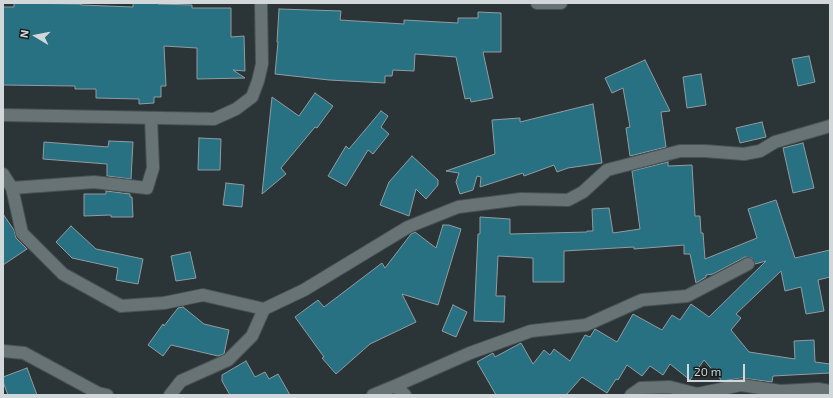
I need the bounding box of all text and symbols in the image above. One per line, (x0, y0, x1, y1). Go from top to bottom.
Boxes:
north arrow (16, 16, 56, 56)
text: N (17, 29, 31, 39)
scale bar (689, 356, 747, 382)
text: 20 m (694, 364, 721, 378)

